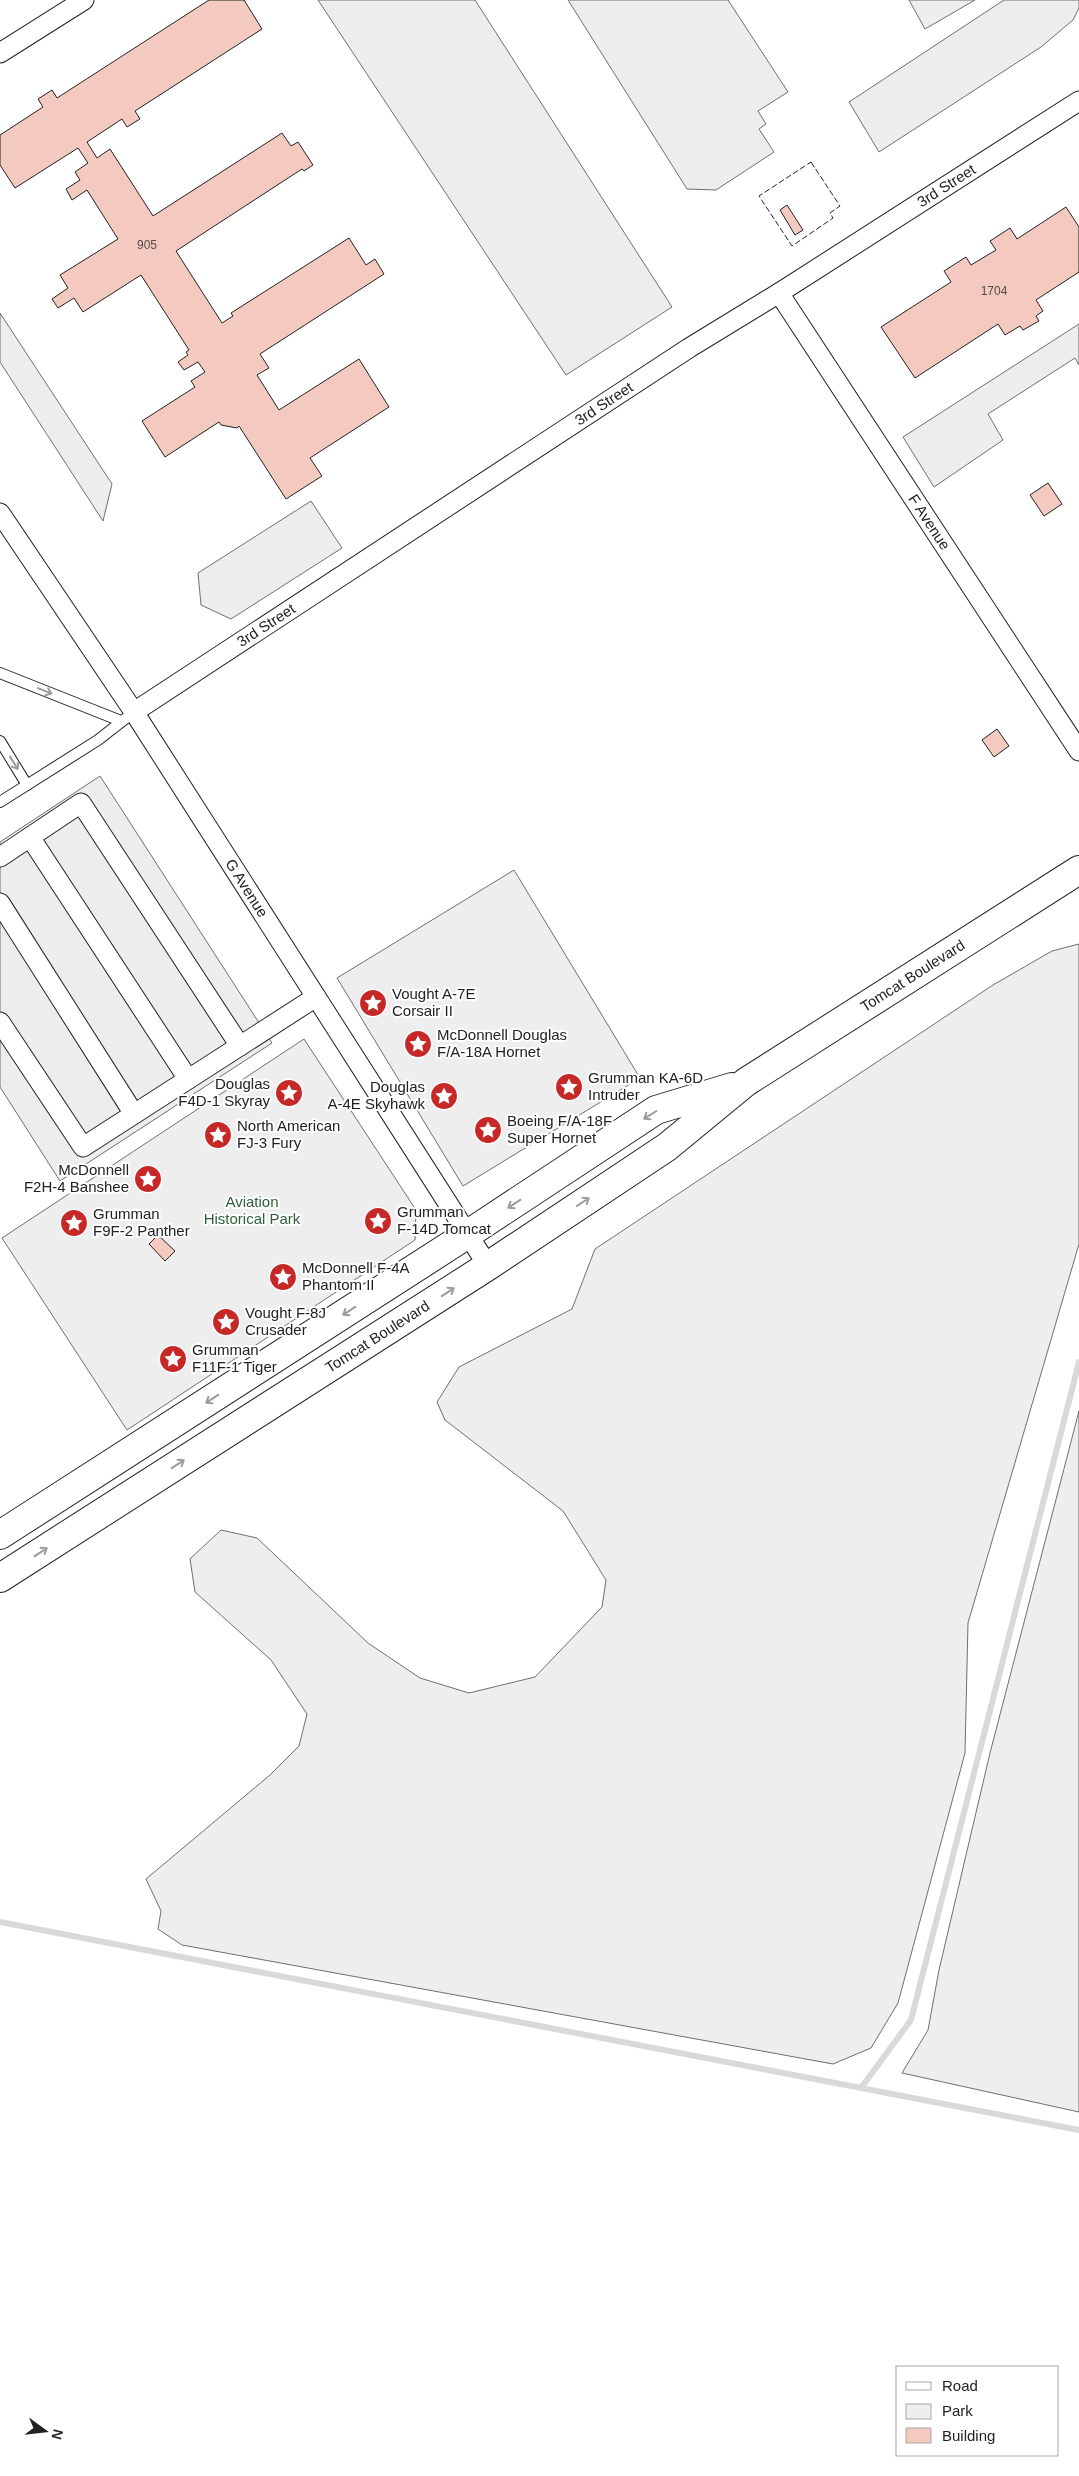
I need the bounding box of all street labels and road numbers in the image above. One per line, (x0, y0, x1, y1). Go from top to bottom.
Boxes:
street label: 3rd Street (914, 160, 979, 210)
street label: 3rd Street (571, 378, 637, 429)
street label: F Avenue (905, 491, 954, 553)
street label: 3rd Street (234, 599, 299, 650)
street label: G Avenue (222, 856, 272, 920)
street label: Tomcat Boulevard (857, 936, 968, 1015)
street label: Tomcat Boulevard (322, 1297, 432, 1376)

